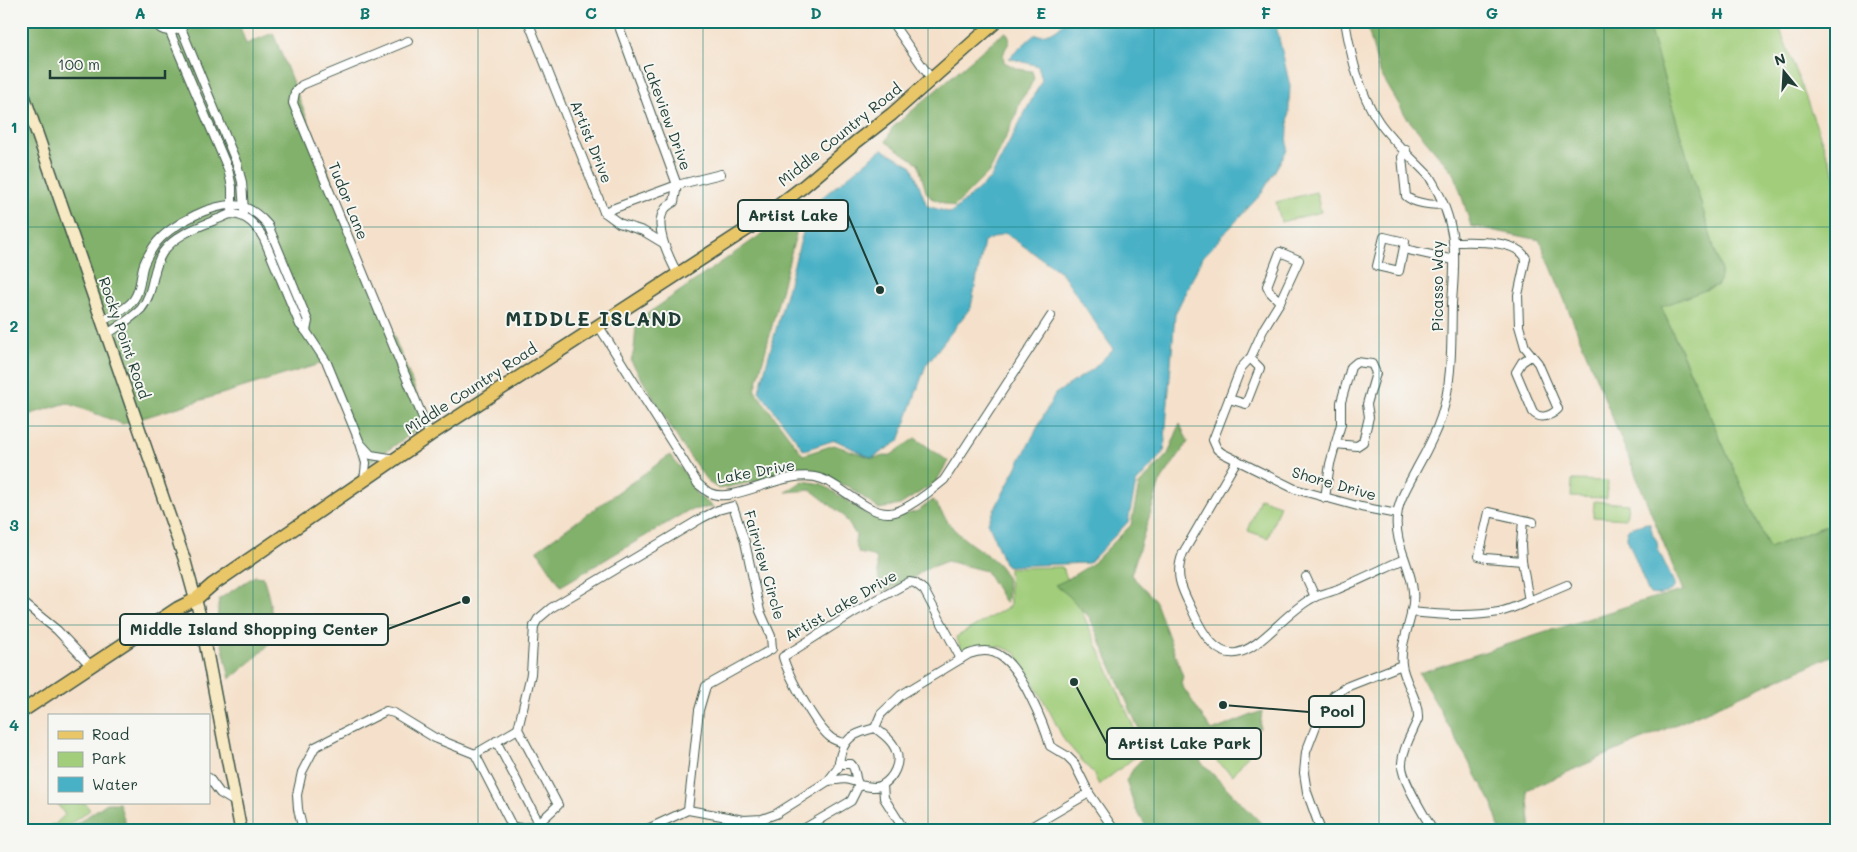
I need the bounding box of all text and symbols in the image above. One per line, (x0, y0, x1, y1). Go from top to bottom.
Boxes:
text: A (134, 2, 146, 23)
text: B (360, 2, 370, 23)
text: C (585, 2, 597, 23)
text: D (810, 2, 822, 23)
text: E (1036, 2, 1046, 23)
text: F (1261, 2, 1271, 23)
text: G (1486, 2, 1498, 23)
text: H (1711, 2, 1723, 23)
scale bar (50, 48, 165, 80)
north arrow (1760, 48, 1810, 98)
text: N (1772, 48, 1788, 70)
text: 100 m (58, 54, 100, 74)
street label: Lakeview Drive (639, 60, 697, 173)
street label: Middle Country Road (773, 78, 905, 190)
street label: Artist Drive (566, 97, 618, 186)
text: 1 (10, 116, 18, 137)
street label: Tudor Lane (324, 159, 374, 242)
callout: Artist Lake (738, 200, 848, 231)
text: Artist Lake (748, 204, 838, 225)
street label: Picasso Way (1427, 241, 1447, 331)
street label: Rocky Point Road (95, 274, 155, 401)
district label: MIDDLE ISLAND (505, 305, 683, 331)
text: 2 (10, 315, 19, 336)
street label: Middle Country Road (401, 338, 540, 438)
street label: Lake Drive (715, 454, 796, 488)
street label: Shore Drive (1290, 461, 1379, 505)
street label: Fairview Circle (740, 508, 790, 622)
text: 3 (9, 514, 19, 535)
street label: Artist Lake Drive (781, 565, 900, 645)
callout: Middle Island Shopping Center (120, 614, 388, 645)
text: Middle Island Shopping Center (130, 618, 378, 639)
callout: Pool (1309, 696, 1364, 727)
text: Pool (1320, 700, 1354, 721)
text: 4 (9, 714, 19, 735)
legend (48, 714, 210, 804)
text: Road (92, 724, 129, 744)
callout: Artist Lake Park (1107, 728, 1261, 759)
text: Artist Lake Park (1117, 732, 1251, 753)
text: Park (92, 748, 126, 768)
text: Water (92, 774, 138, 794)

